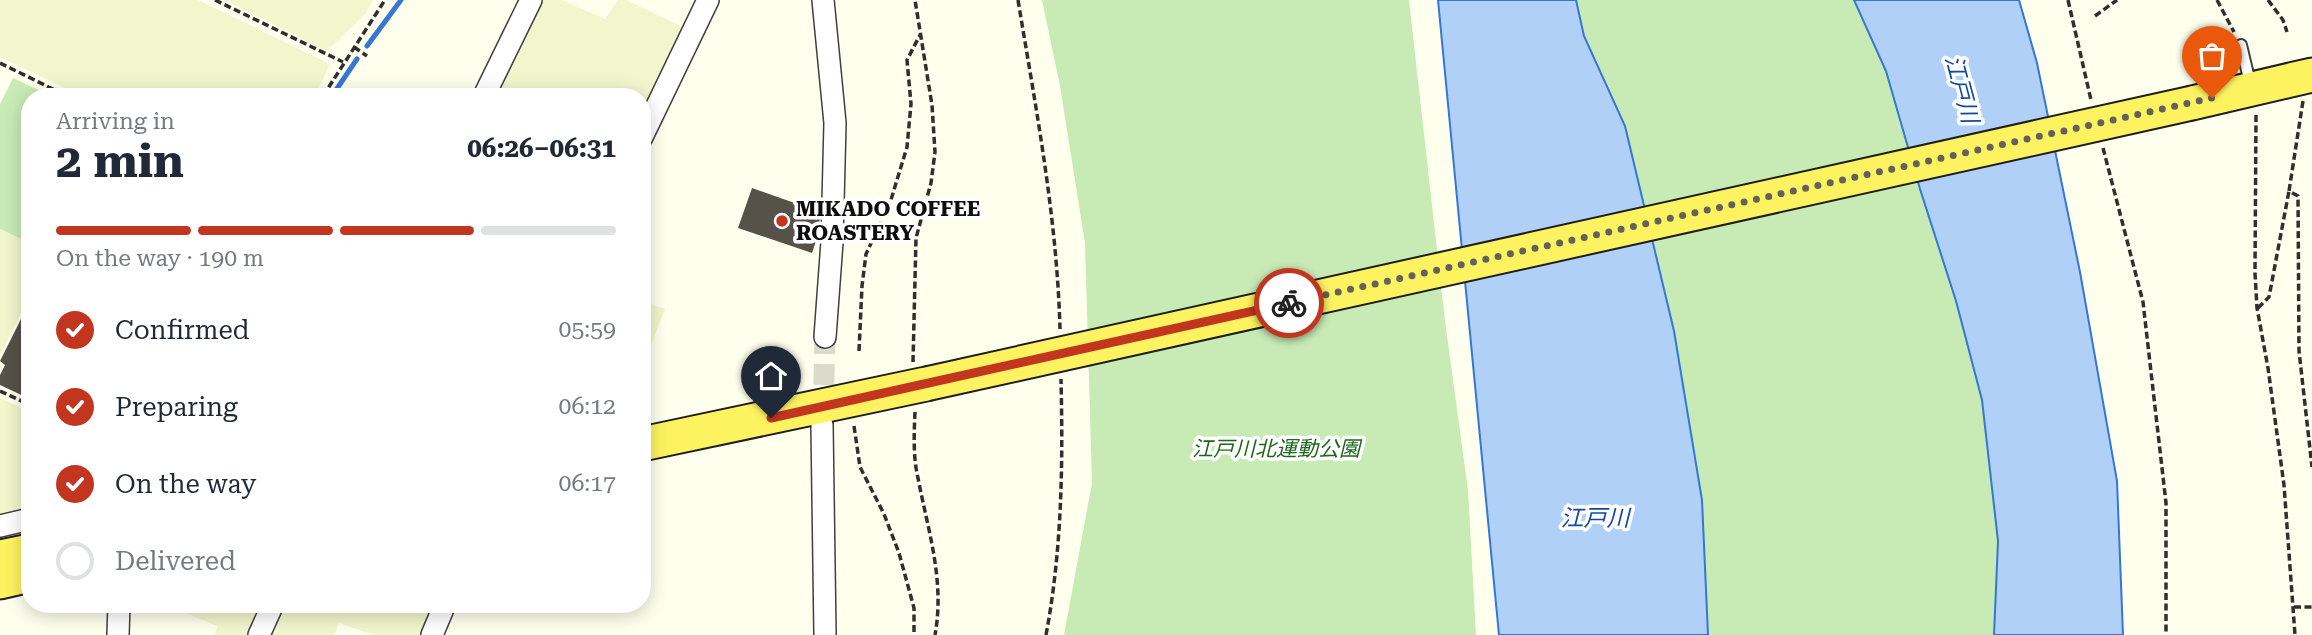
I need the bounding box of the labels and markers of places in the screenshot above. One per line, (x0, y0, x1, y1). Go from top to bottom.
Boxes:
pin (2182, 26, 2242, 98)
place label: MIKADO COFFEE ROASTERY (796, 197, 980, 245)
marker: MIKADO COFFEE ROASTERY (774, 213, 790, 229)
pin (741, 346, 801, 418)

